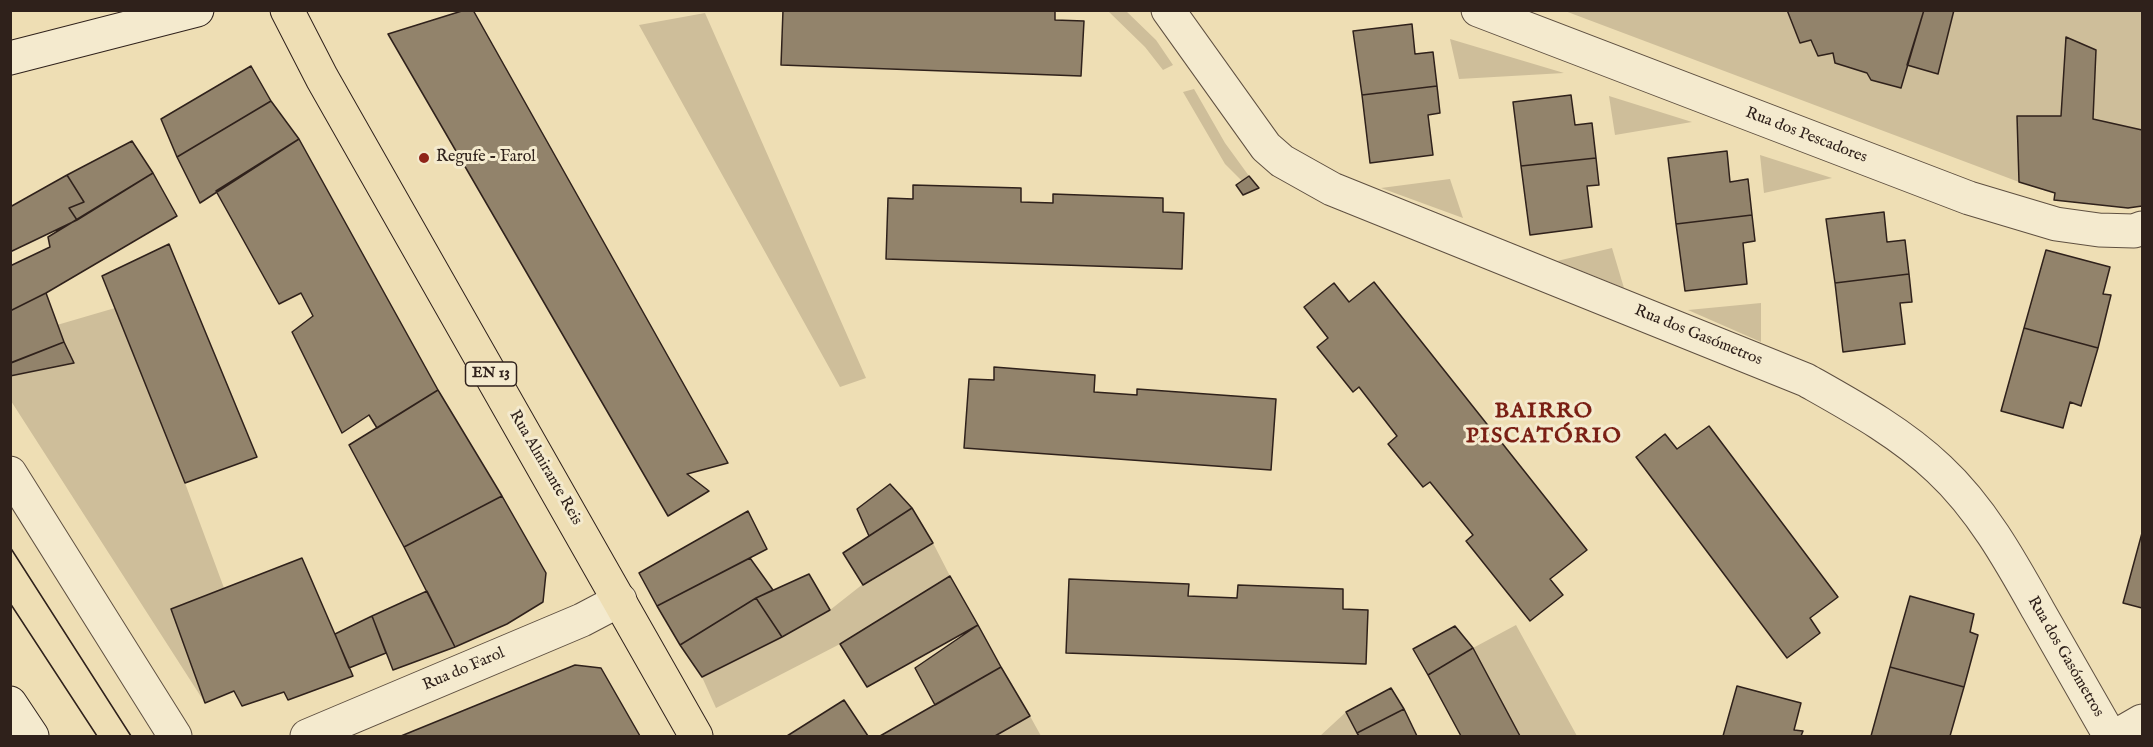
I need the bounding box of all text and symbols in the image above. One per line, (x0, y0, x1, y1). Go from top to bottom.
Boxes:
street label: Rua dos Pescadores (1742, 104, 1870, 168)
place label: Regufe - Farol (436, 148, 536, 168)
marker: Regufe - Farol (417, 151, 431, 165)
street label: Rua dos Gasómetros (1631, 302, 1765, 370)
road number: EN 13 (466, 362, 516, 386)
district label: BAIRRO PISCATÓRIO (1466, 399, 1622, 451)
street label: Rua Almirante Reis (504, 407, 586, 529)
street label: Rua dos Gasómetros (2023, 593, 2107, 721)
street label: Rua do Farol (420, 644, 508, 696)

